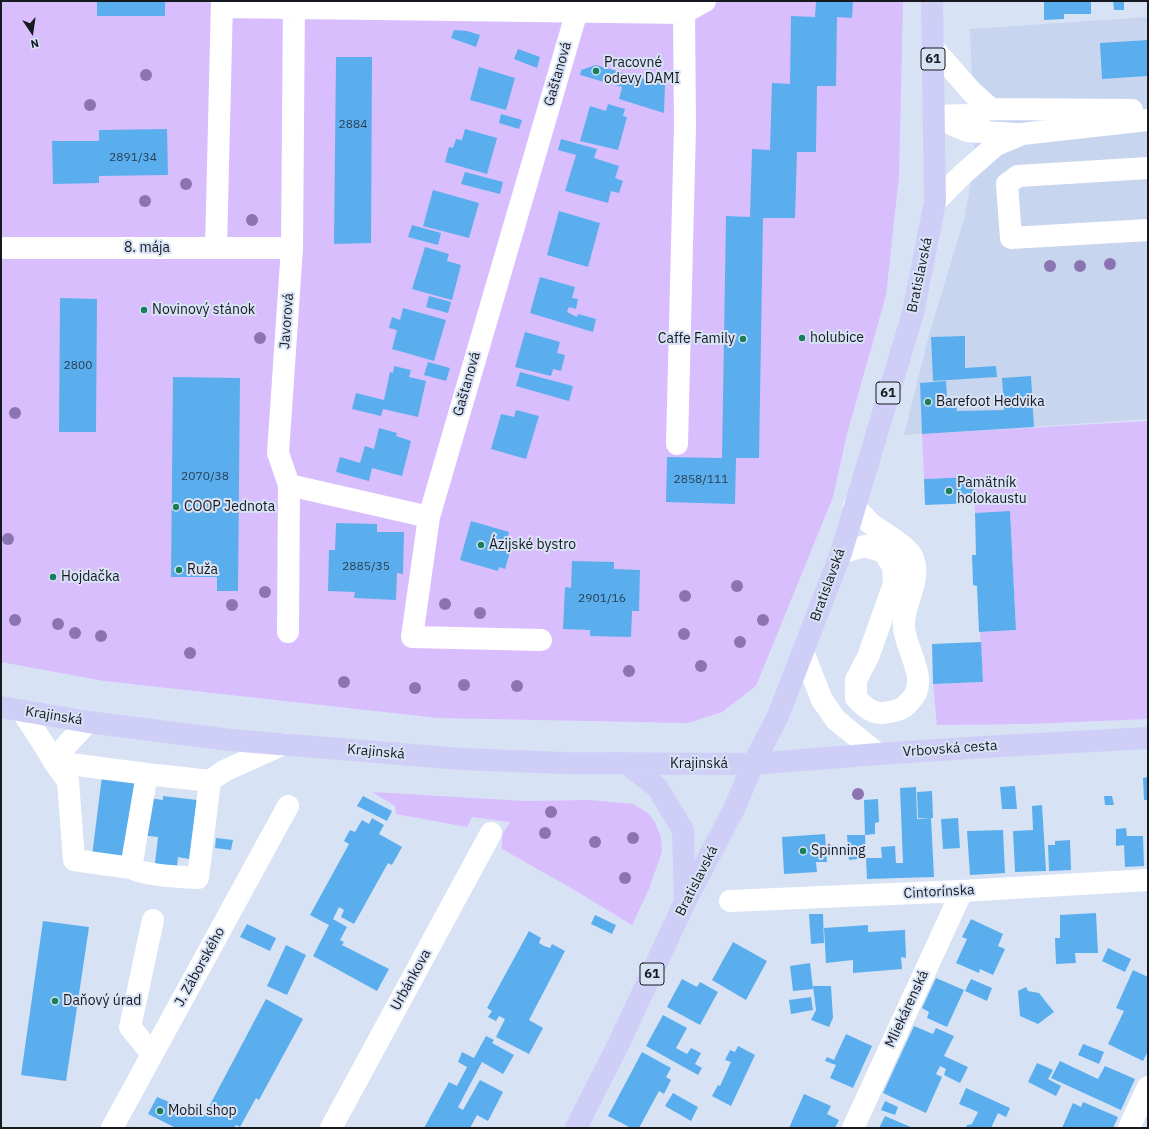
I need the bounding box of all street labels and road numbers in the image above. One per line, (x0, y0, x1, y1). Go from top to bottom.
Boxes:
street label: Gaštanová (541, 40, 575, 108)
road number: 61 (921, 48, 945, 70)
street label: Bratislavská (904, 236, 936, 314)
street label: 8. mája (124, 240, 170, 256)
street label: Javorová (277, 292, 297, 350)
street label: Gaštanová (450, 350, 484, 418)
road number: 61 (876, 382, 900, 404)
street label: Bratislavská (807, 546, 849, 624)
street label: Krajinská (24, 703, 84, 729)
street label: Vrbovská cesta (902, 737, 998, 761)
street label: Krajinská (346, 741, 406, 763)
street label: Krajinská (670, 756, 728, 772)
street label: Bratislavská (672, 843, 722, 919)
street label: Cintorínska (903, 882, 975, 902)
street label: J. Záborského (171, 924, 229, 1010)
street label: Urbánkova (387, 947, 435, 1013)
road number: 61 (640, 963, 664, 985)
street label: Mliekárenská (882, 968, 932, 1050)

